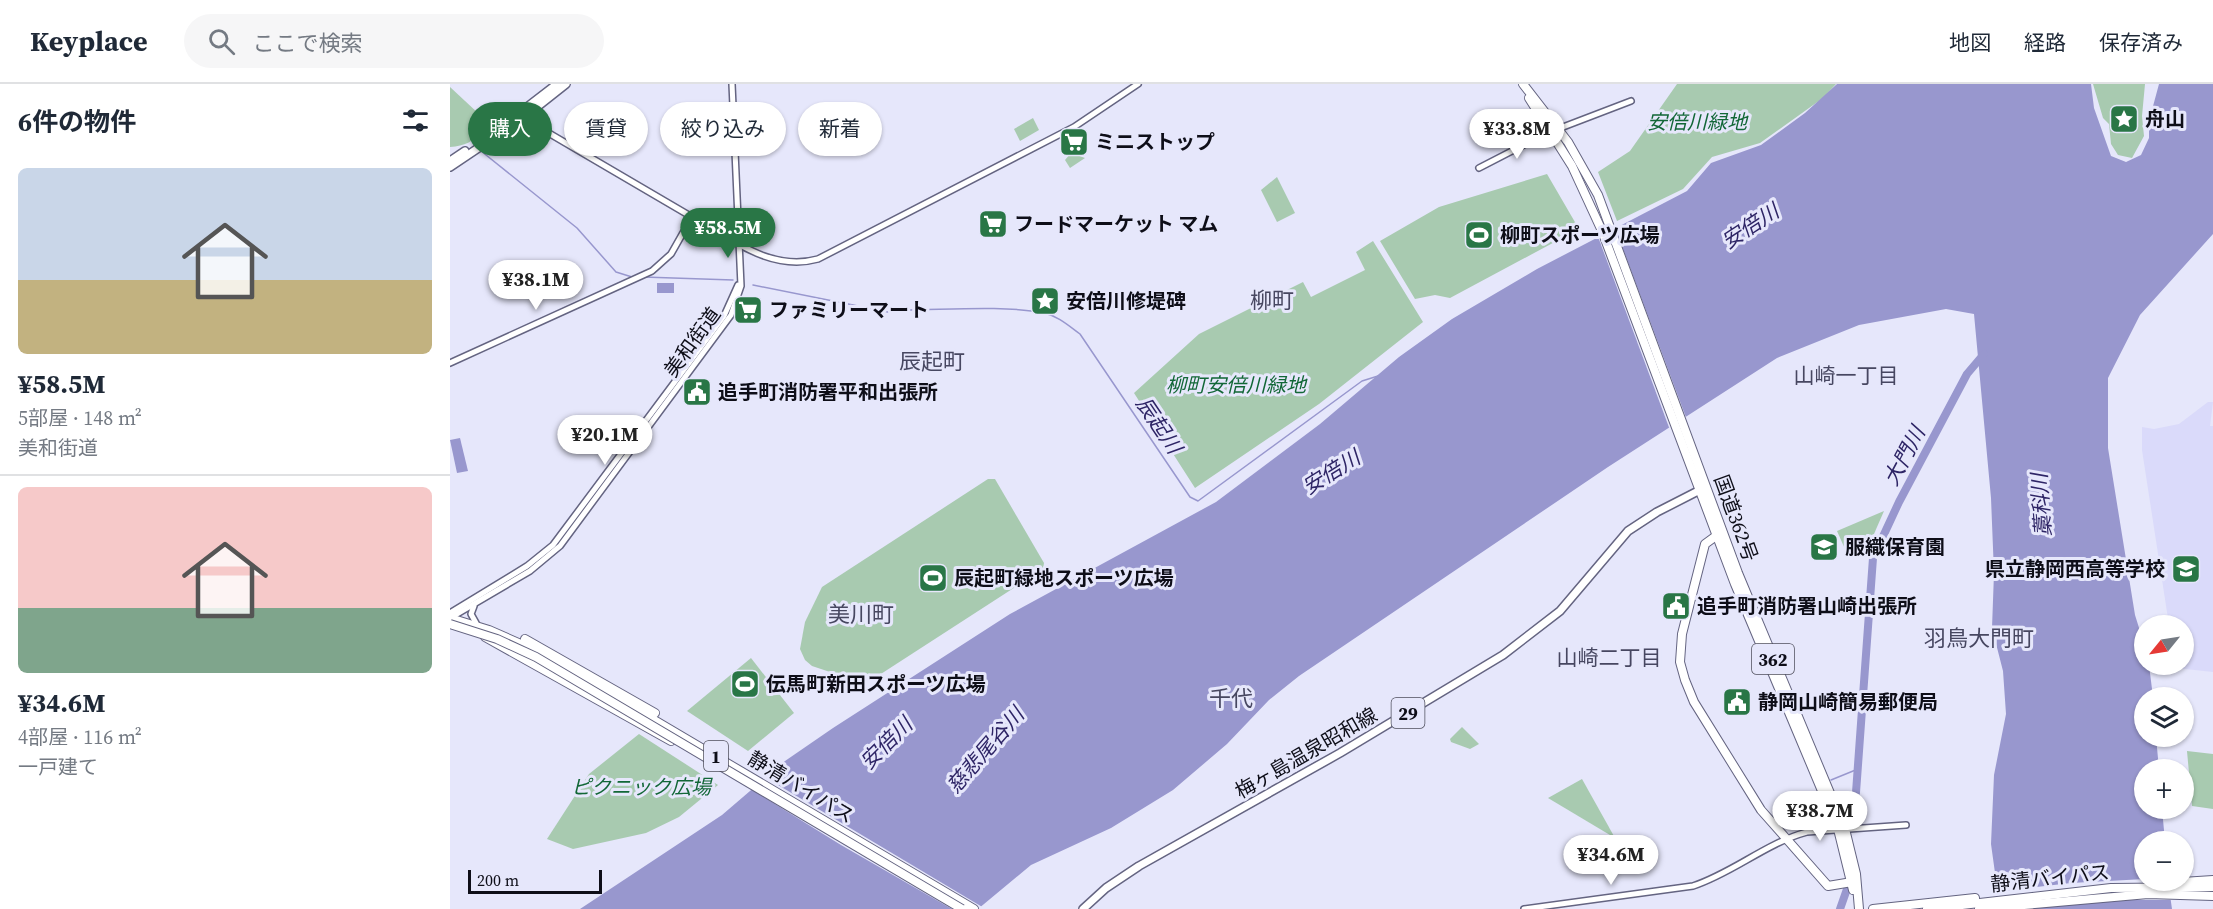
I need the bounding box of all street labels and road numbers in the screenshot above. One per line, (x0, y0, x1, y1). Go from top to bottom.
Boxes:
street label: 美和街道 (657, 301, 727, 383)
street label: 国道362号 (1707, 471, 1765, 565)
road number: 362 (1752, 644, 1794, 674)
road number: 29 (1392, 698, 1424, 728)
street label: 梅ヶ島温泉昭和線 (1230, 701, 1382, 805)
road number: 1 (704, 741, 728, 771)
street label: 静清バイパス (743, 744, 859, 830)
street label: 静清バイパス (1989, 858, 2111, 898)

